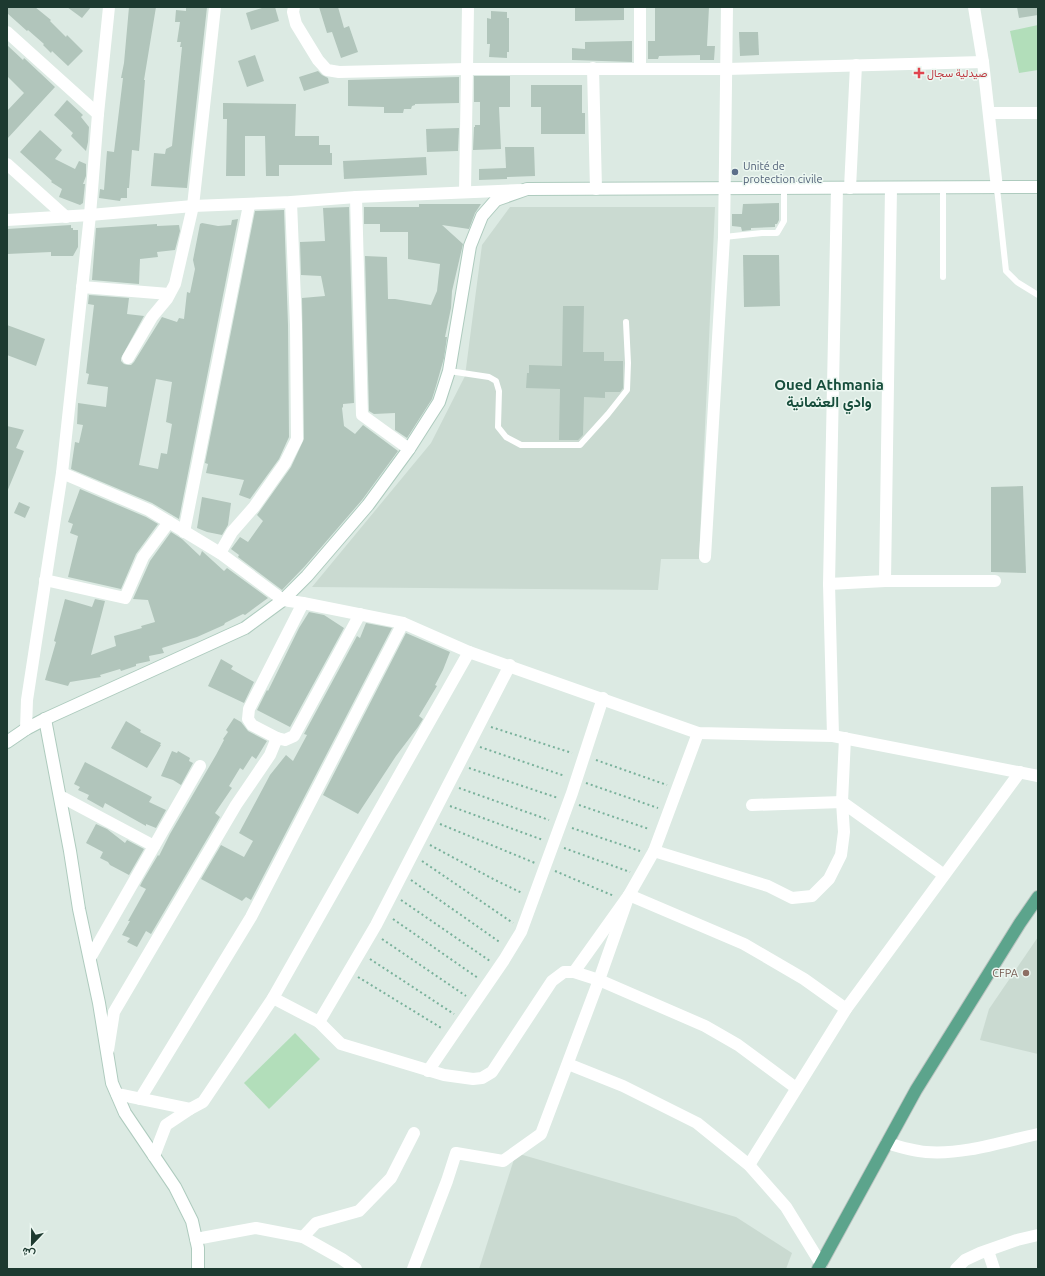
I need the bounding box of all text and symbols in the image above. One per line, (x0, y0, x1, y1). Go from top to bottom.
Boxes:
place label: صيدلية سجال (927, 67, 988, 80)
marker: صيدلية سجال (914, 68, 924, 78)
place label: Unité de protection civile (743, 160, 823, 185)
marker: Unité de protection civile (730, 167, 740, 177)
district label: Oued Athmania وادي العثمانية (774, 376, 884, 415)
place label: CFPA (992, 967, 1019, 979)
marker: CFPA (1021, 968, 1031, 978)
north arrow (12, 1224, 52, 1264)
text: ش (20, 1244, 37, 1261)

